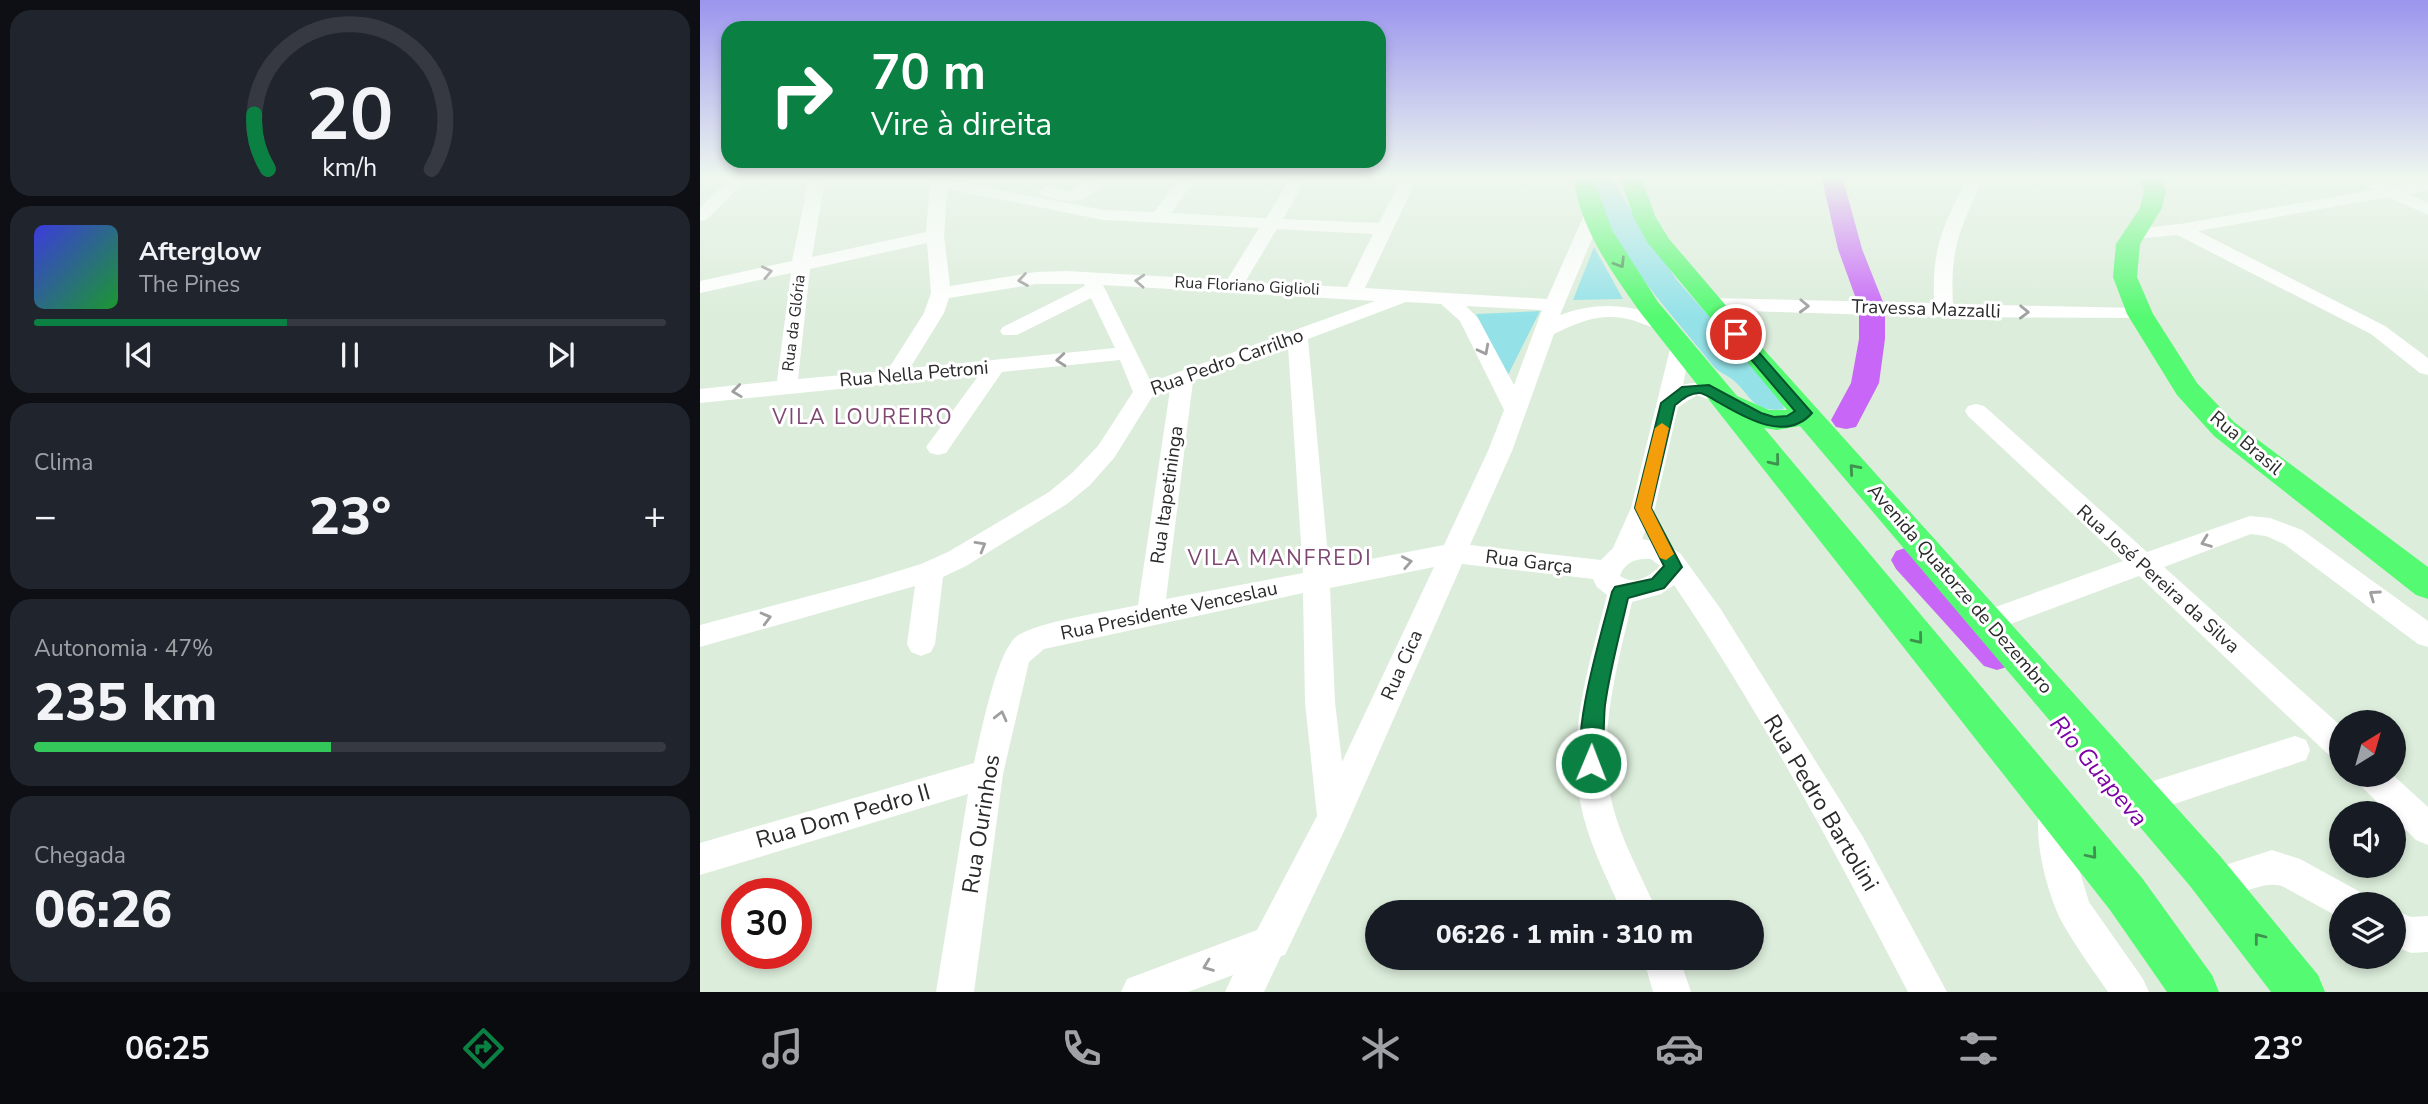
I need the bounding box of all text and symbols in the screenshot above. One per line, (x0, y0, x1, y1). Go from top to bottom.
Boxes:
text: 70 m (871, 39, 986, 106)
icon: right (756, 49, 847, 140)
text: 20 (306, 66, 394, 166)
text: Vire à direita (871, 103, 1052, 146)
text: km/h (322, 151, 378, 185)
text: Afterglow (139, 234, 262, 269)
one-way arrow (1612, 255, 1625, 268)
one-way arrow (761, 266, 773, 280)
text: The Pines (139, 269, 240, 300)
street label: Rua Floriano Giglioli (1174, 271, 1320, 301)
one-way arrow (1017, 272, 1029, 287)
street label: Rua da Glória (777, 273, 811, 373)
one-way arrow (1135, 274, 1146, 289)
street label: Travessa Mazzalli (1851, 293, 2001, 325)
one-way arrow (1799, 298, 1810, 313)
pin (1706, 304, 1766, 364)
one-way arrow (2019, 304, 2029, 320)
icon: arrive (1717, 315, 1755, 353)
street label: Rua Pedro Carrilho (1147, 322, 1307, 402)
icon: previous (120, 336, 158, 374)
icon: pause (331, 336, 369, 374)
icon: next (542, 336, 580, 374)
one-way arrow (1476, 342, 1489, 355)
one-way arrow (1055, 352, 1066, 367)
street label: Rua Nella Petroni (838, 355, 990, 393)
one-way arrow (731, 384, 742, 399)
district label: VILA LOUREIRO (771, 403, 954, 431)
street label: Rua Brasil (2204, 405, 2288, 481)
street label: Rua Itapetininga (1144, 424, 1190, 566)
text: Clima (34, 447, 94, 478)
one-way arrow (1767, 454, 1780, 466)
one-way arrow (1850, 464, 1862, 477)
street label: Avenida Quatorze de Dezembro (1861, 478, 2059, 700)
text: 23° (309, 481, 391, 552)
text: − (34, 491, 57, 542)
text: + (643, 491, 666, 542)
street label: Rua José Pereira da Silva (2071, 499, 2245, 659)
one-way arrow (2200, 534, 2212, 548)
one-way arrow (973, 541, 986, 554)
district label: VILA MANFREDI (1186, 544, 1373, 572)
street label: Rua Garça (1484, 544, 1574, 580)
one-way arrow (1401, 555, 1413, 570)
street label: Rua Presidente Venceslau (1058, 575, 1280, 647)
one-way arrow (2369, 591, 2382, 603)
one-way arrow (760, 612, 772, 626)
street label: Rua Cica (1375, 626, 1429, 704)
one-way arrow (1910, 630, 1922, 643)
text: Autonomia · 47% (34, 633, 214, 664)
text: 235 km (34, 667, 217, 738)
street label: Rua Pedro Bartolini (1756, 709, 1886, 897)
water label: Rio Guapeva (2043, 709, 2155, 833)
one-way arrow (993, 710, 1007, 722)
north arrow (2329, 710, 2406, 788)
map controls (2329, 710, 2406, 969)
position arrow (1554, 726, 1628, 800)
street label: Rua Ourinhos (955, 752, 1007, 896)
street label: Rua Dom Pedro II (752, 776, 934, 856)
button: sound (2329, 801, 2406, 878)
text: Chegada (34, 840, 126, 871)
one-way arrow (2084, 845, 2096, 858)
text: 06:26 (34, 874, 172, 945)
speed limit sign: 30 (721, 878, 812, 969)
button: layers (2329, 892, 2406, 969)
text: 06:26 · 1 min · 310 m (1436, 917, 1693, 952)
one-way arrow (2254, 934, 2267, 946)
one-way arrow (1202, 958, 1214, 972)
icon: directions (459, 1024, 508, 1073)
icon: music (758, 1024, 807, 1073)
icon: phone (1057, 1024, 1106, 1073)
icon: climate (1356, 1024, 1405, 1073)
icon: car (1655, 1024, 1704, 1073)
icon: filters (1954, 1024, 2003, 1073)
text: 06:25 (125, 1027, 210, 1070)
text: 23° (2252, 1027, 2303, 1070)

